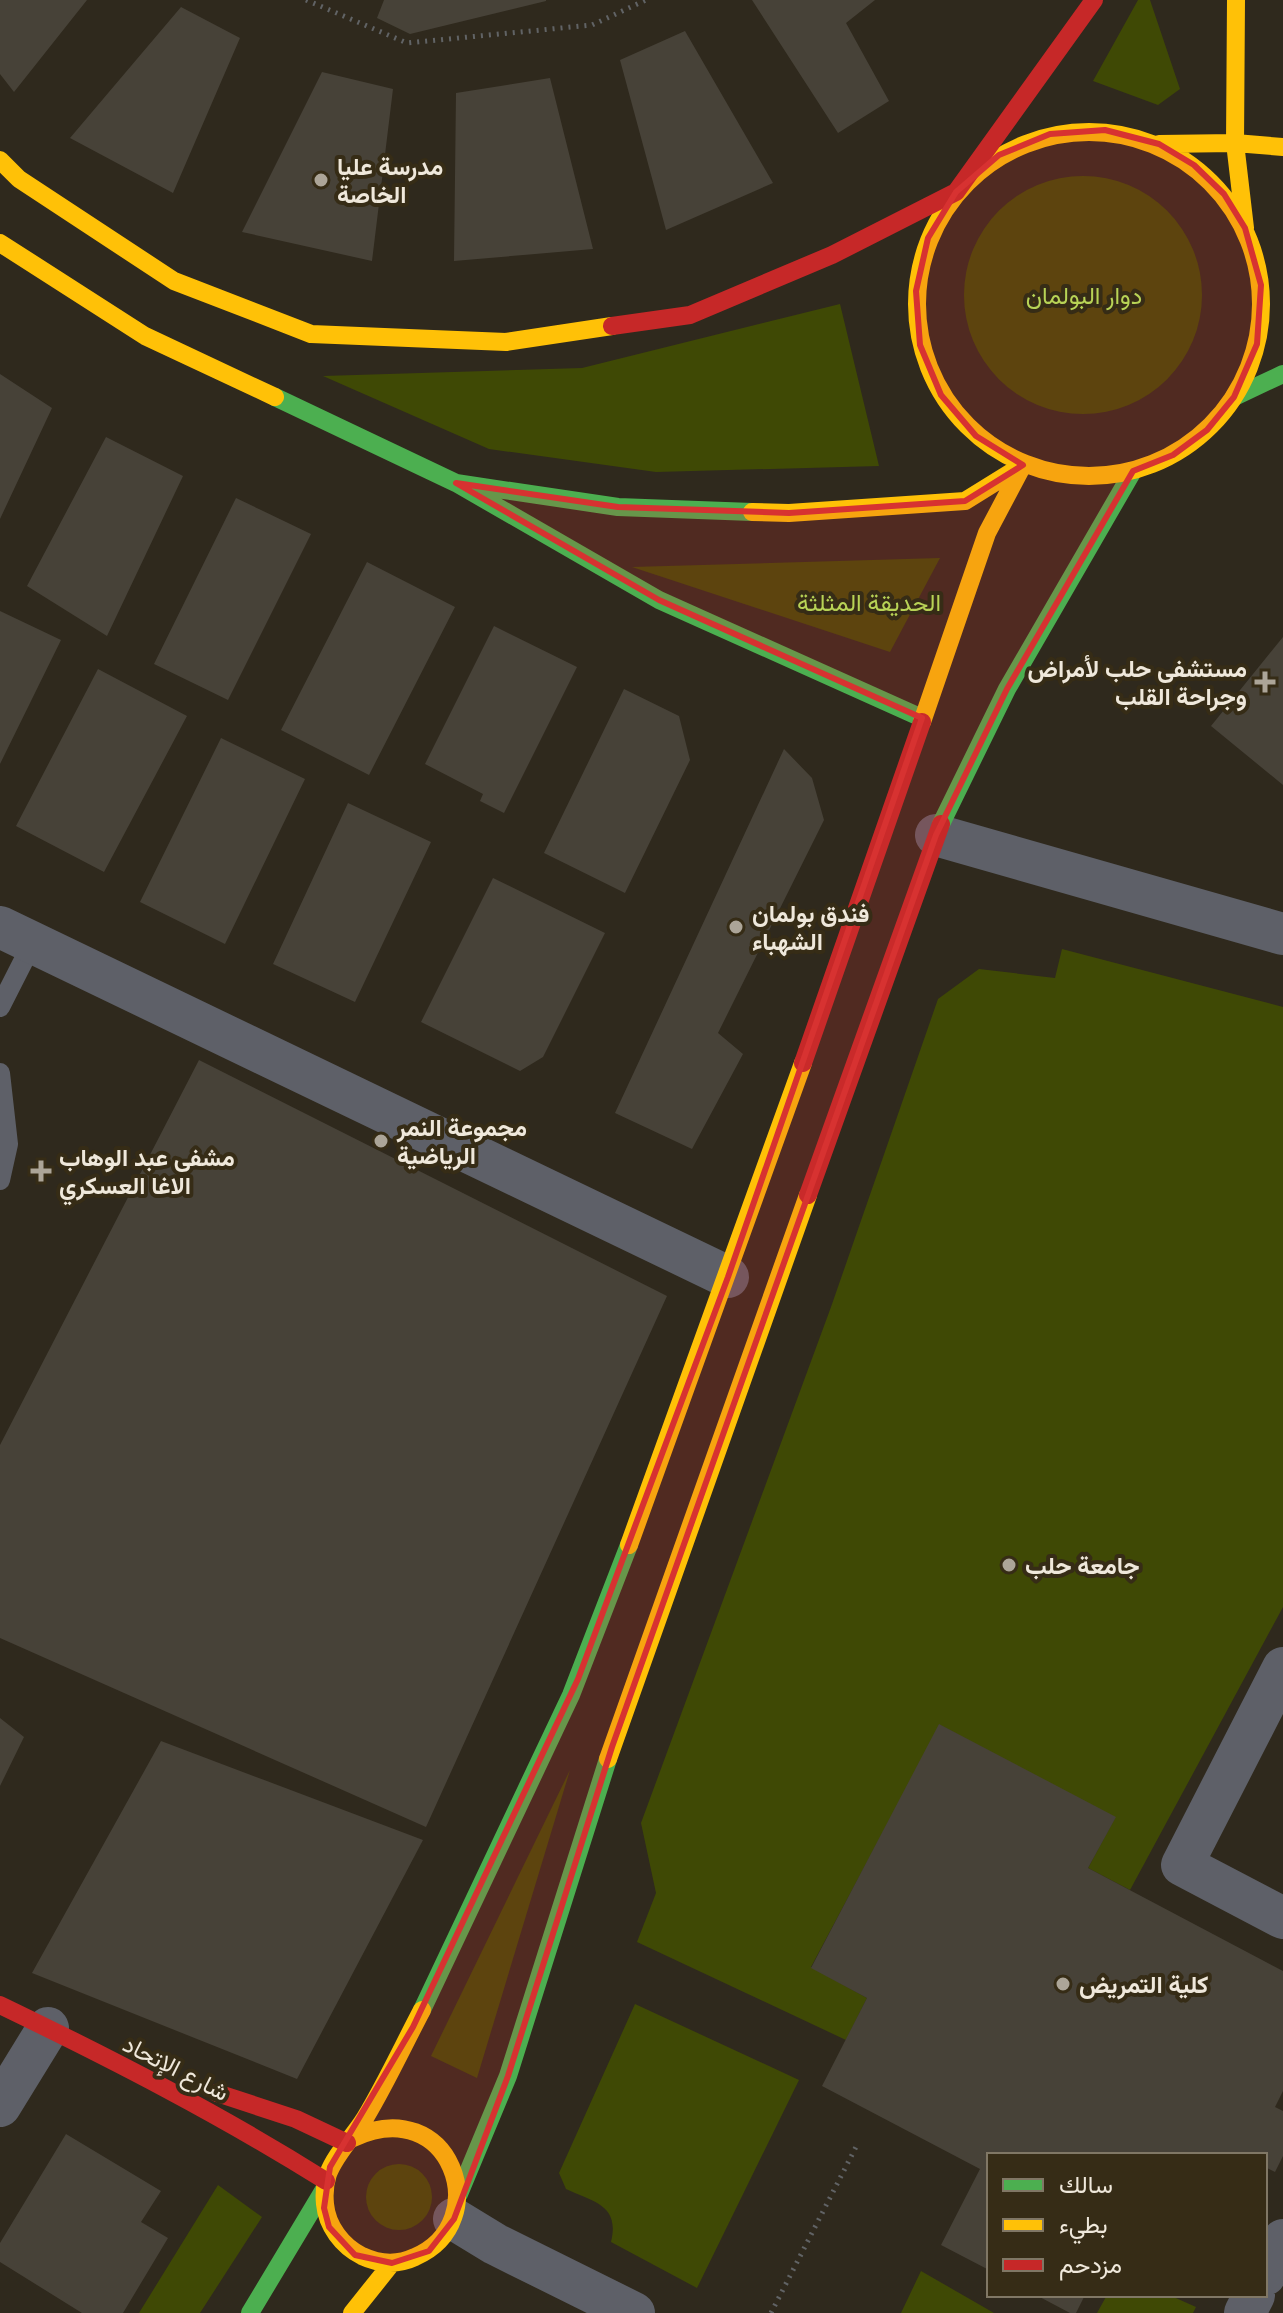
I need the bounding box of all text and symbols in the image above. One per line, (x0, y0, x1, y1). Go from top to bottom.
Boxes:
place label: مدرسة عليا الخاصة (337, 152, 443, 209)
marker: مدرسة عليا الخاصة (312, 171, 330, 189)
park label: دوار البولمان (1026, 281, 1142, 311)
park label: الحديقة المثلثة (797, 588, 941, 617)
place label: مستشفى حلب لأمراض وجراحة القلب (1027, 654, 1247, 712)
marker: مستشفى حلب لأمراض وجراحة القلب (1254, 671, 1276, 693)
place label: فندق بولمان الشهباء (752, 899, 870, 957)
marker: فندق بولمان الشهباء (727, 918, 745, 936)
place label: مجموعة النمر الرياضية (396, 1113, 527, 1171)
marker: مجموعة النمر الرياضية (372, 1132, 390, 1150)
place label: مشفى عبد الوهاب الاغا العسكري (59, 1143, 235, 1206)
marker: مشفى عبد الوهاب الاغا العسكري (30, 1160, 52, 1182)
place label: جامعة حلب (1025, 1551, 1140, 1580)
marker: جامعة حلب (1000, 1556, 1018, 1574)
place label: كلية التمريض (1079, 1970, 1209, 2000)
marker: كلية التمريض (1054, 1975, 1072, 1993)
street label: شارع الإتحاد (117, 2029, 234, 2109)
legend (987, 2153, 1267, 2297)
text: سالك (1059, 2170, 1113, 2199)
text: بطيء (1059, 2210, 1108, 2244)
text: مزدحم (1059, 2250, 1122, 2281)

